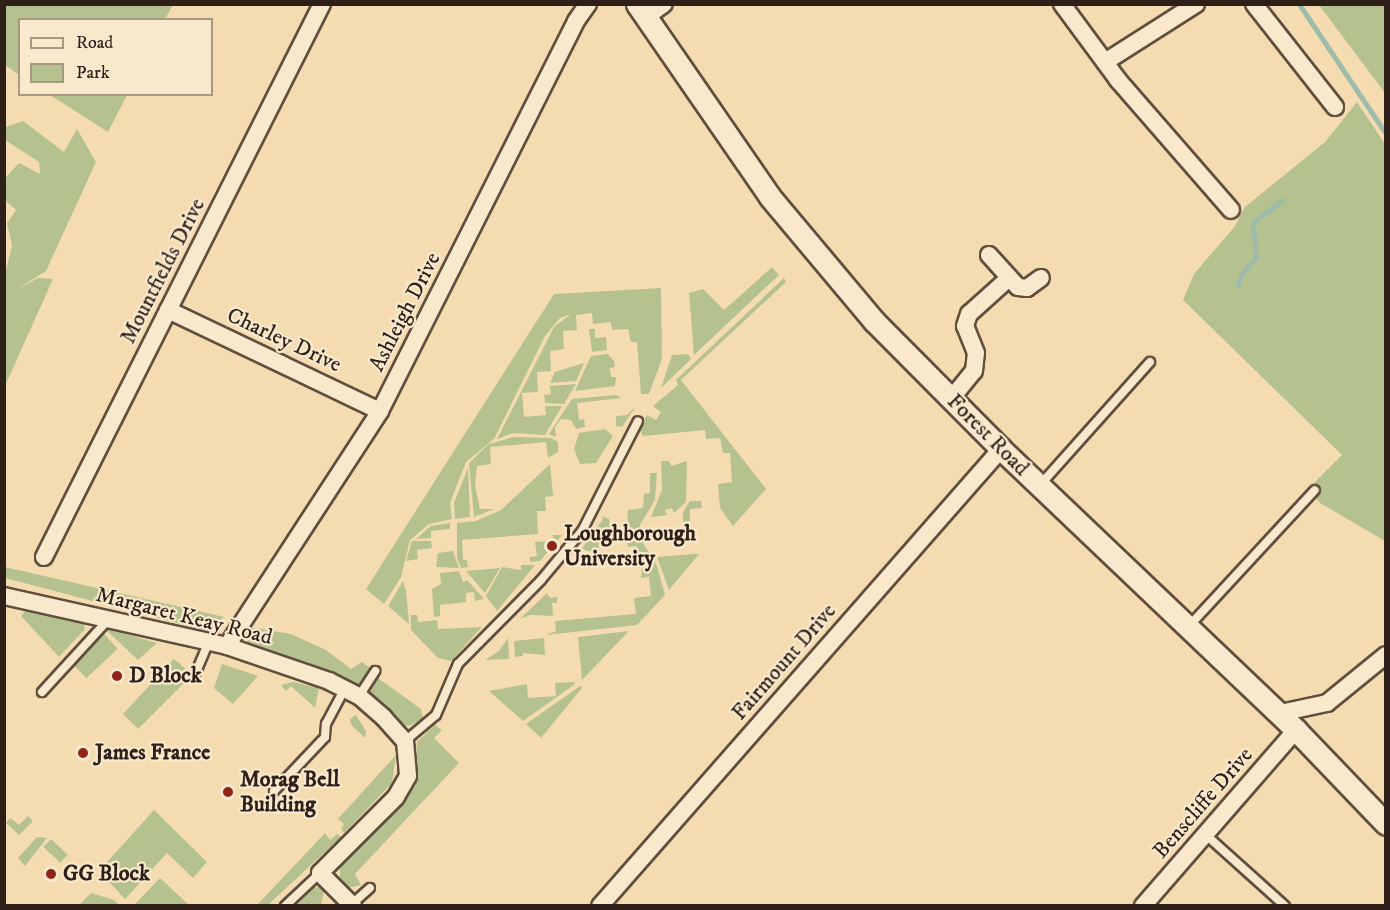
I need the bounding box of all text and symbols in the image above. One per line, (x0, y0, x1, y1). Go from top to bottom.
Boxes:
legend (18, 18, 213, 96)
text: Road (76, 32, 113, 54)
text: Park (76, 62, 110, 84)
street label: Mountfields Drive (115, 194, 211, 348)
street label: Ashleigh Drive (364, 248, 446, 376)
street label: Charley Drive (223, 302, 345, 378)
street label: Forest Road (941, 388, 1035, 482)
place label: Loughborough University (564, 520, 696, 572)
marker: Loughborough University (545, 539, 559, 553)
street label: Margaret Keay Road (93, 581, 275, 651)
street label: Fairmount Drive (726, 598, 842, 726)
place label: D Block (129, 663, 202, 689)
marker: D Block (110, 669, 124, 683)
place label: James France (95, 740, 210, 766)
street label: Benscliffe Drive (1148, 742, 1258, 864)
marker: James France (76, 746, 90, 760)
place label: Morag Bell Building (240, 766, 340, 818)
marker: Morag Bell Building (221, 785, 235, 799)
place label: GG Block (63, 861, 150, 887)
marker: GG Block (44, 867, 58, 881)

